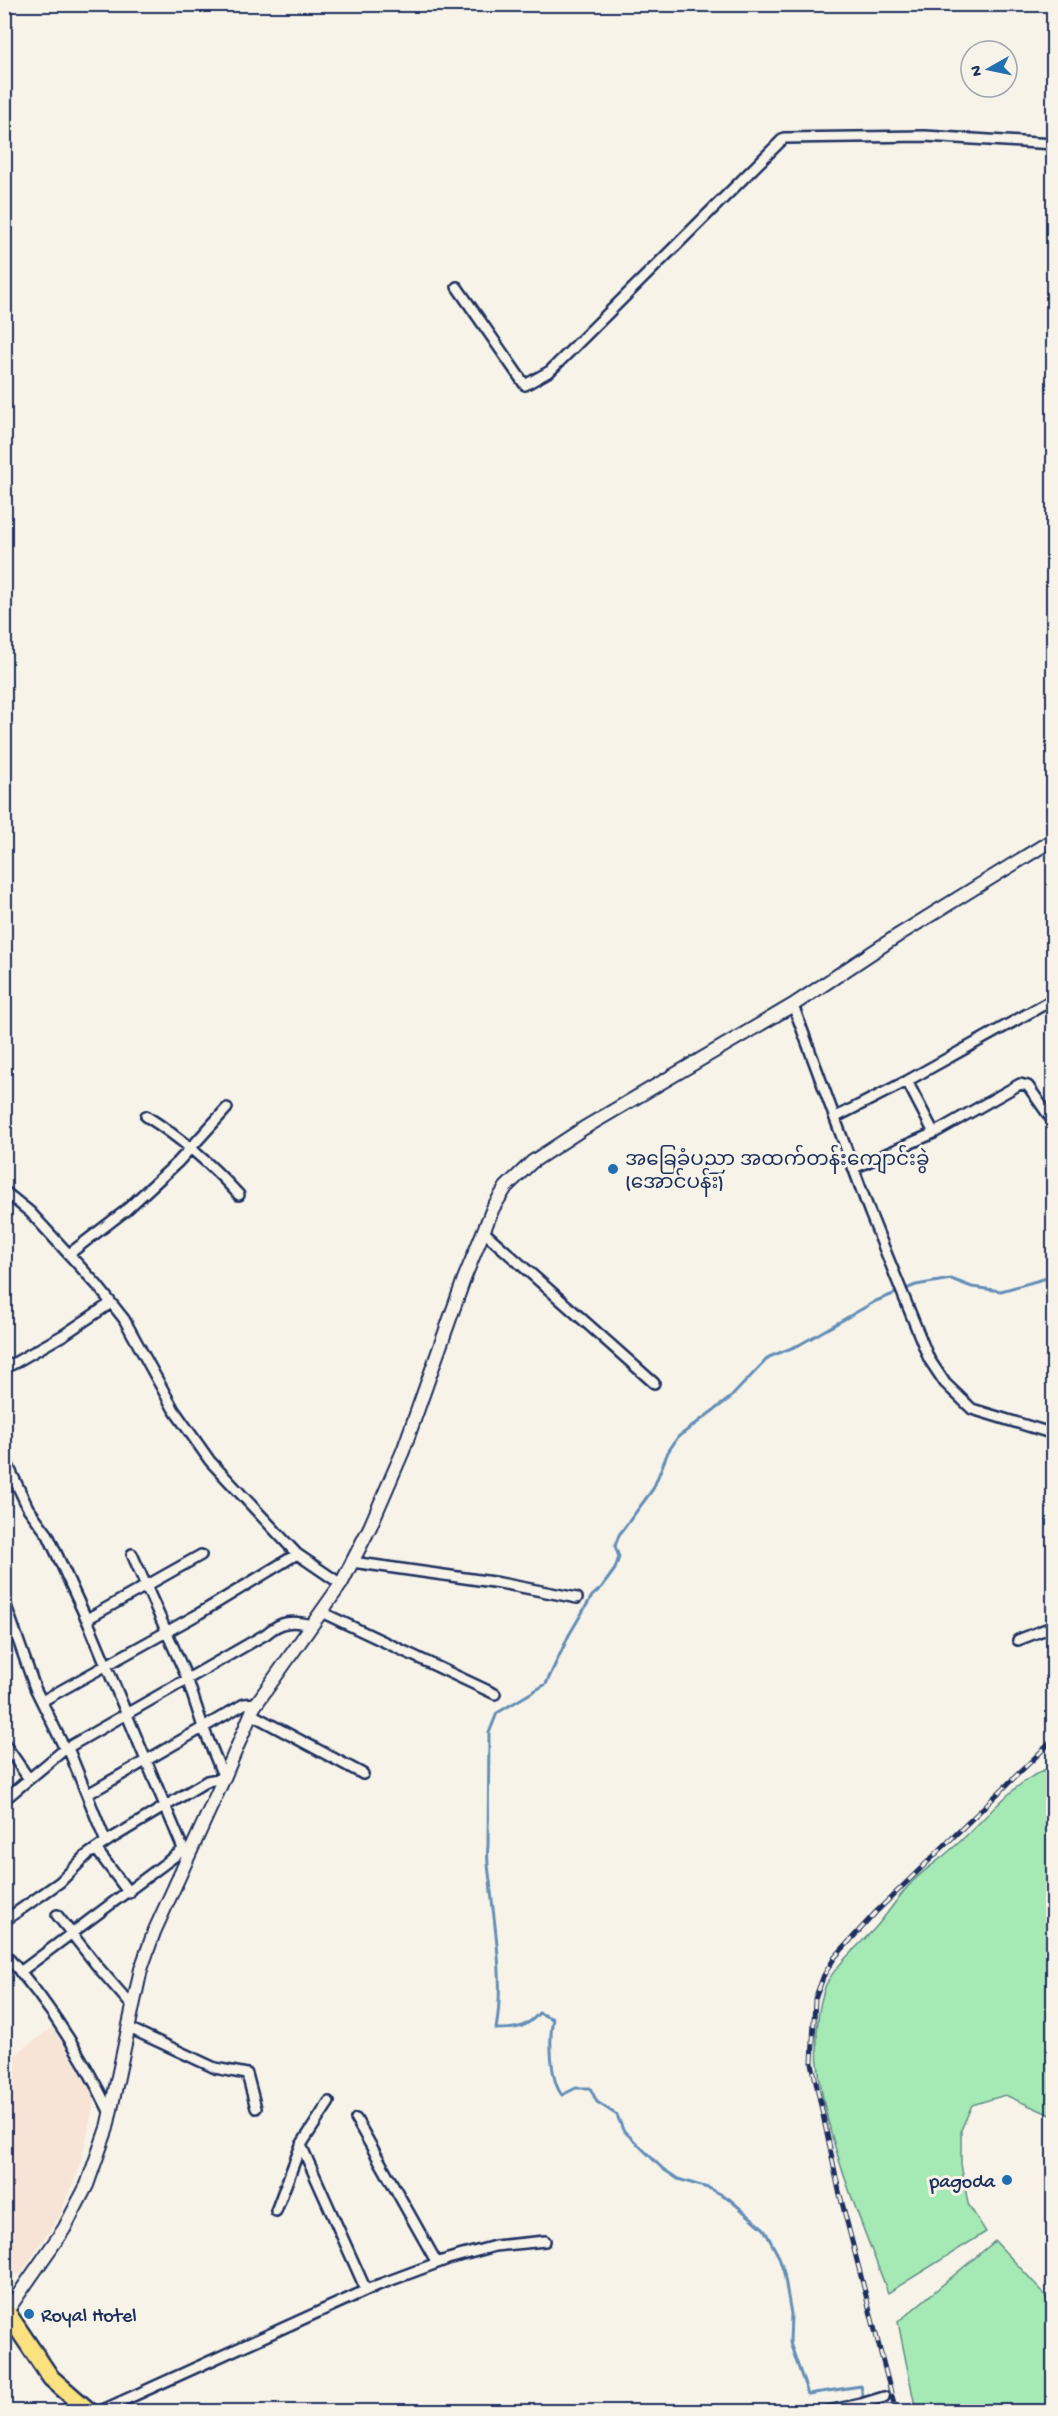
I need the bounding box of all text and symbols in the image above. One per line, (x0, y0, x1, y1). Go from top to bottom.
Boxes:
north arrow (959, 39, 1019, 99)
text: N (967, 64, 988, 77)
place label: အခြေခံပညာ အထက်တန်းကျောင်းခွဲ (အောင်ပန်း) (625, 1144, 930, 1197)
marker: အခြေခံပညာ အထက်တန်းကျောင်းခွဲ (အောင်ပန်း) (606, 1162, 620, 1176)
place label: pagoda (928, 2172, 996, 2195)
marker: pagoda (1000, 2173, 1014, 2187)
place label: Royal Hotel (41, 2306, 137, 2329)
marker: Royal Hotel (22, 2307, 36, 2321)

